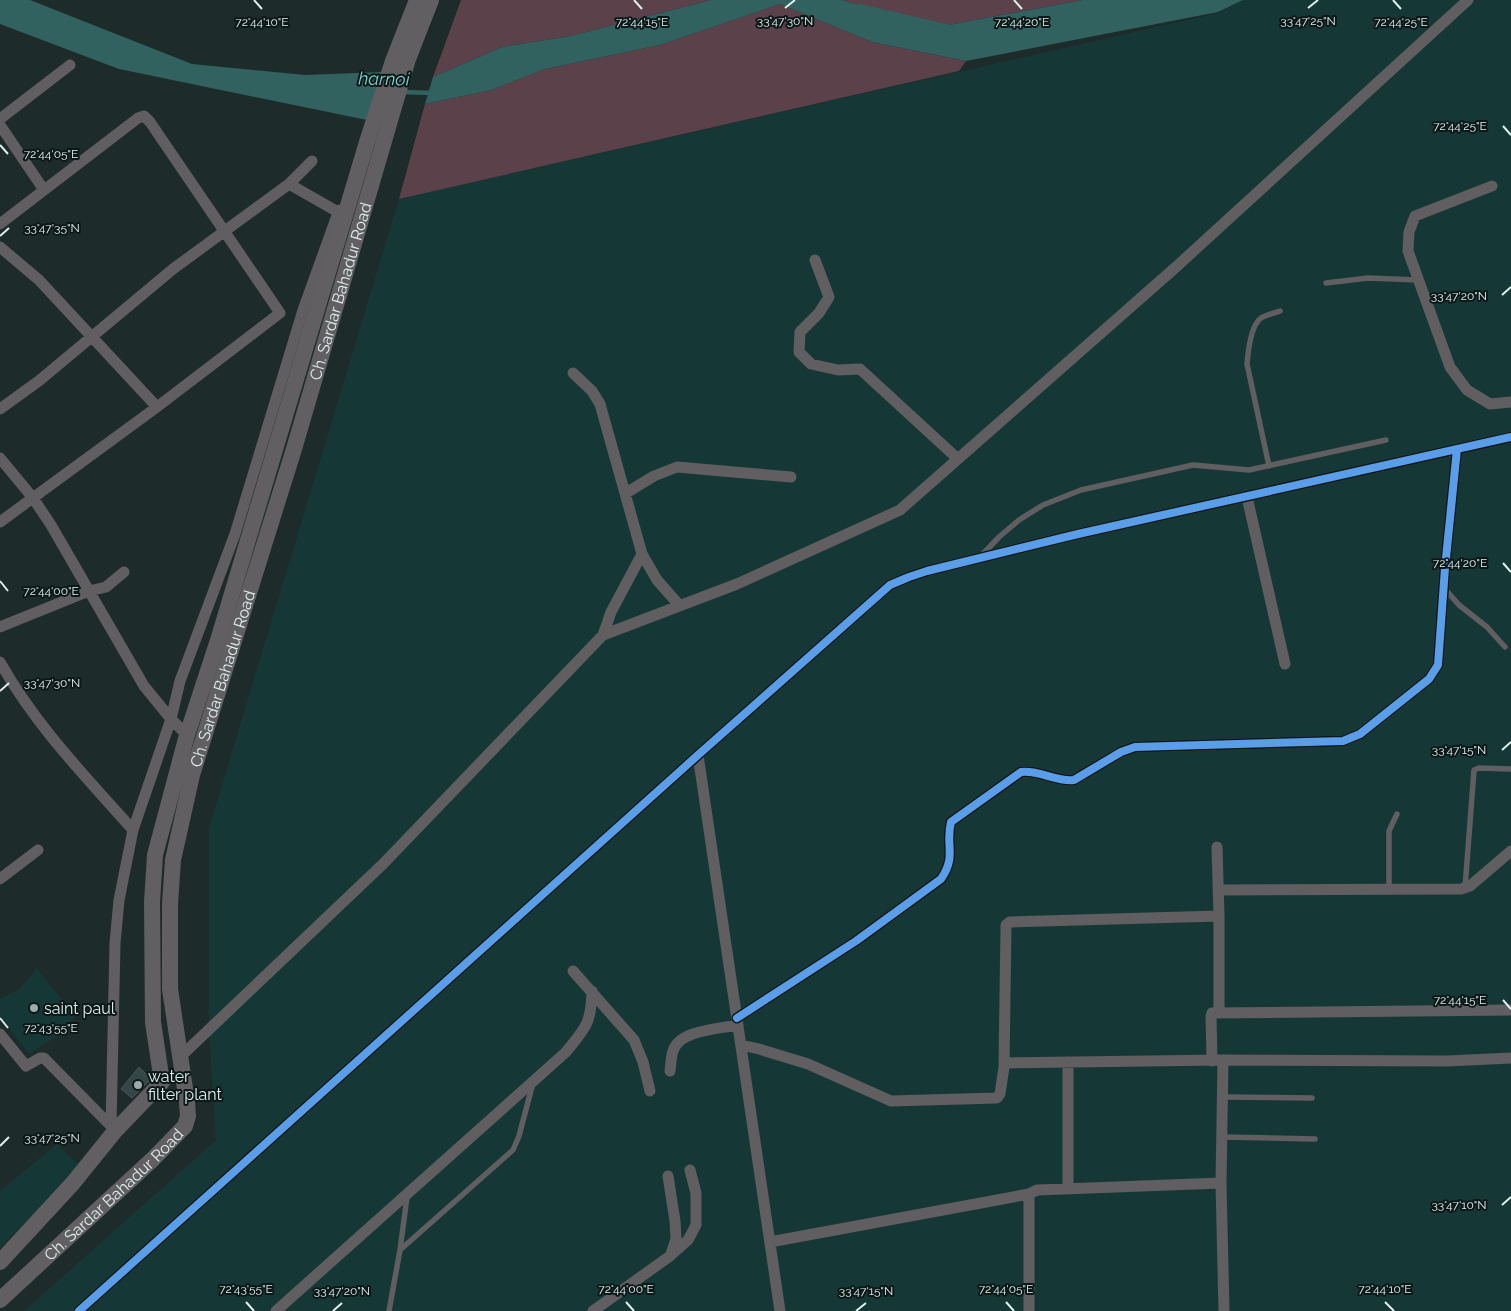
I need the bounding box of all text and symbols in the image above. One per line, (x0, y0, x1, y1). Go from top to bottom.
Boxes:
text: 33°47'30"N (757, 14, 813, 28)
text: 33°47'25"N (1280, 14, 1336, 28)
text: 72°44'10"E (235, 15, 289, 29)
text: 72°44'15"E (616, 15, 668, 29)
text: 72°44'20"E (995, 15, 1049, 29)
text: 72°44'25"E (1374, 15, 1428, 29)
water label: harnoi (358, 68, 411, 89)
text: 72°44'25"E (1433, 119, 1487, 133)
text: 72°44'05"E (24, 147, 78, 161)
street label: Ch. Sardar Bahadur Road (306, 200, 376, 382)
text: 33°47'35"N (24, 221, 80, 235)
text: 33°47'20"N (1431, 289, 1487, 303)
text: 72°44'20"E (1433, 556, 1487, 570)
text: 72°44'00"E (23, 584, 79, 598)
street label: Ch. Sardar Bahadur Road (186, 588, 259, 769)
text: 33°47'30"N (24, 676, 80, 690)
text: 33°47'15"N (1432, 743, 1486, 757)
text: 72°44'15"E (1434, 993, 1486, 1007)
place label: saint paul (44, 999, 116, 1018)
marker: saint paul (28, 1002, 40, 1014)
text: 72°43'55"E (24, 1021, 78, 1035)
place label: water filter plant (148, 1067, 223, 1104)
marker: water filter plant (132, 1079, 144, 1091)
street label: Ch. Sardar Bahadur Road (40, 1125, 187, 1265)
text: 33°47'25"N (24, 1131, 80, 1145)
text: 33°47'10"N (1431, 1198, 1487, 1212)
text: 72°43'55"E (219, 1282, 273, 1296)
text: 72°44'00"E (598, 1282, 654, 1296)
text: 72°44'05"E (979, 1282, 1033, 1296)
text: 72°44'10"E (1358, 1282, 1412, 1296)
text: 33°47'20"N (314, 1284, 370, 1298)
text: 33°47'15"N (839, 1284, 893, 1298)

